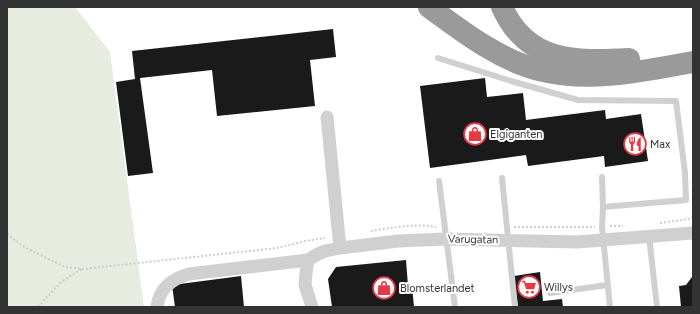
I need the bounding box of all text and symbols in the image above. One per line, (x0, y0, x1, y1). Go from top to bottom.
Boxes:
shop icon: Elgiganten (462, 121, 488, 147)
place label: Elgiganten (490, 128, 542, 141)
restaurant icon: Max (622, 131, 648, 157)
place label: Max (650, 138, 671, 151)
street label: Varugatan (448, 233, 498, 246)
supermarket icon: Willys (516, 274, 542, 300)
shop icon: Blomsterlandet (371, 275, 397, 301)
place label: Willys (544, 281, 573, 294)
place label: Blomsterlandet (400, 282, 475, 295)

